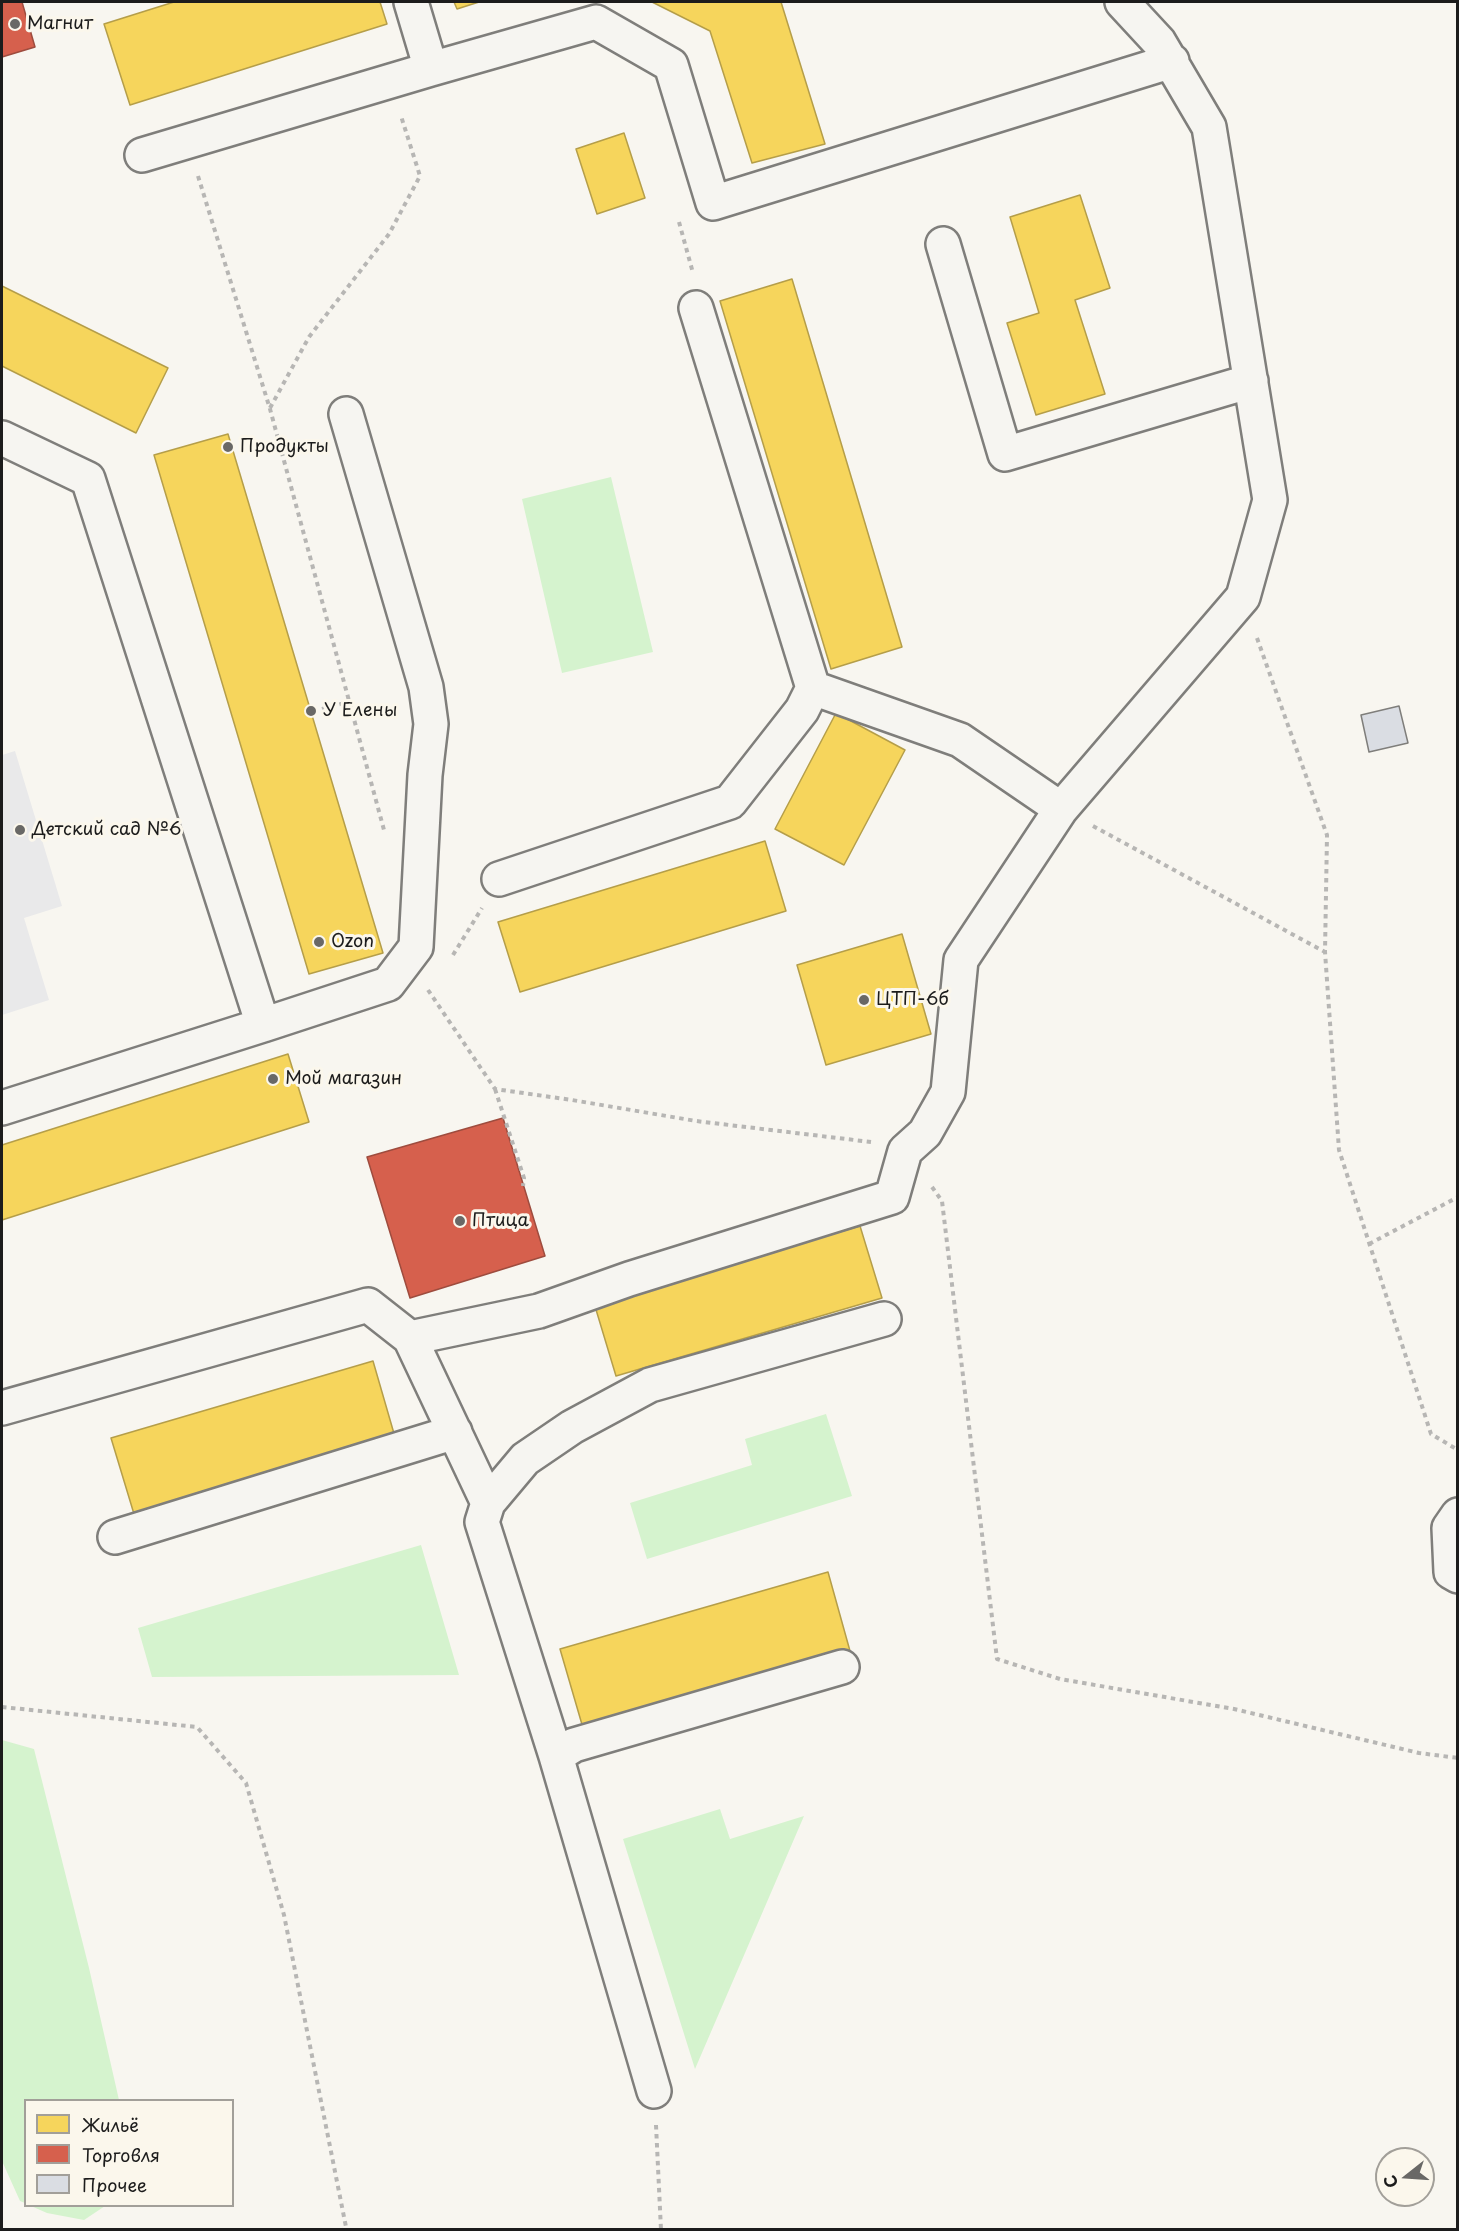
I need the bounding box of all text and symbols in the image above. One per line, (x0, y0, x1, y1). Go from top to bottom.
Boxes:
place label: Магнит (27, 13, 93, 35)
marker: Магнит (8, 17, 22, 31)
place label: Продукты (240, 436, 329, 458)
marker: Продукты (221, 440, 235, 454)
place label: У Елены (323, 700, 397, 722)
marker: У Елены (304, 704, 318, 718)
place label: Детский сад №6 (32, 819, 181, 841)
marker: Детский сад №6 (13, 823, 27, 837)
place label: Ozon (331, 931, 374, 953)
marker: Ozon (312, 935, 326, 949)
place label: ЦТП-6б (876, 989, 949, 1011)
marker: ЦТП-6б (857, 993, 871, 1007)
place label: Мой магазин (285, 1068, 402, 1090)
marker: Мой магазин (266, 1072, 280, 1086)
place label: Птица (472, 1210, 529, 1232)
marker: Птица (453, 1214, 467, 1228)
legend (24, 2099, 234, 2207)
text: Жильё (82, 2111, 139, 2138)
text: Торговля (82, 2141, 160, 2168)
north arrow (1375, 2147, 1435, 2207)
text: Прочее (82, 2171, 147, 2198)
text: С (1376, 2172, 1403, 2191)

